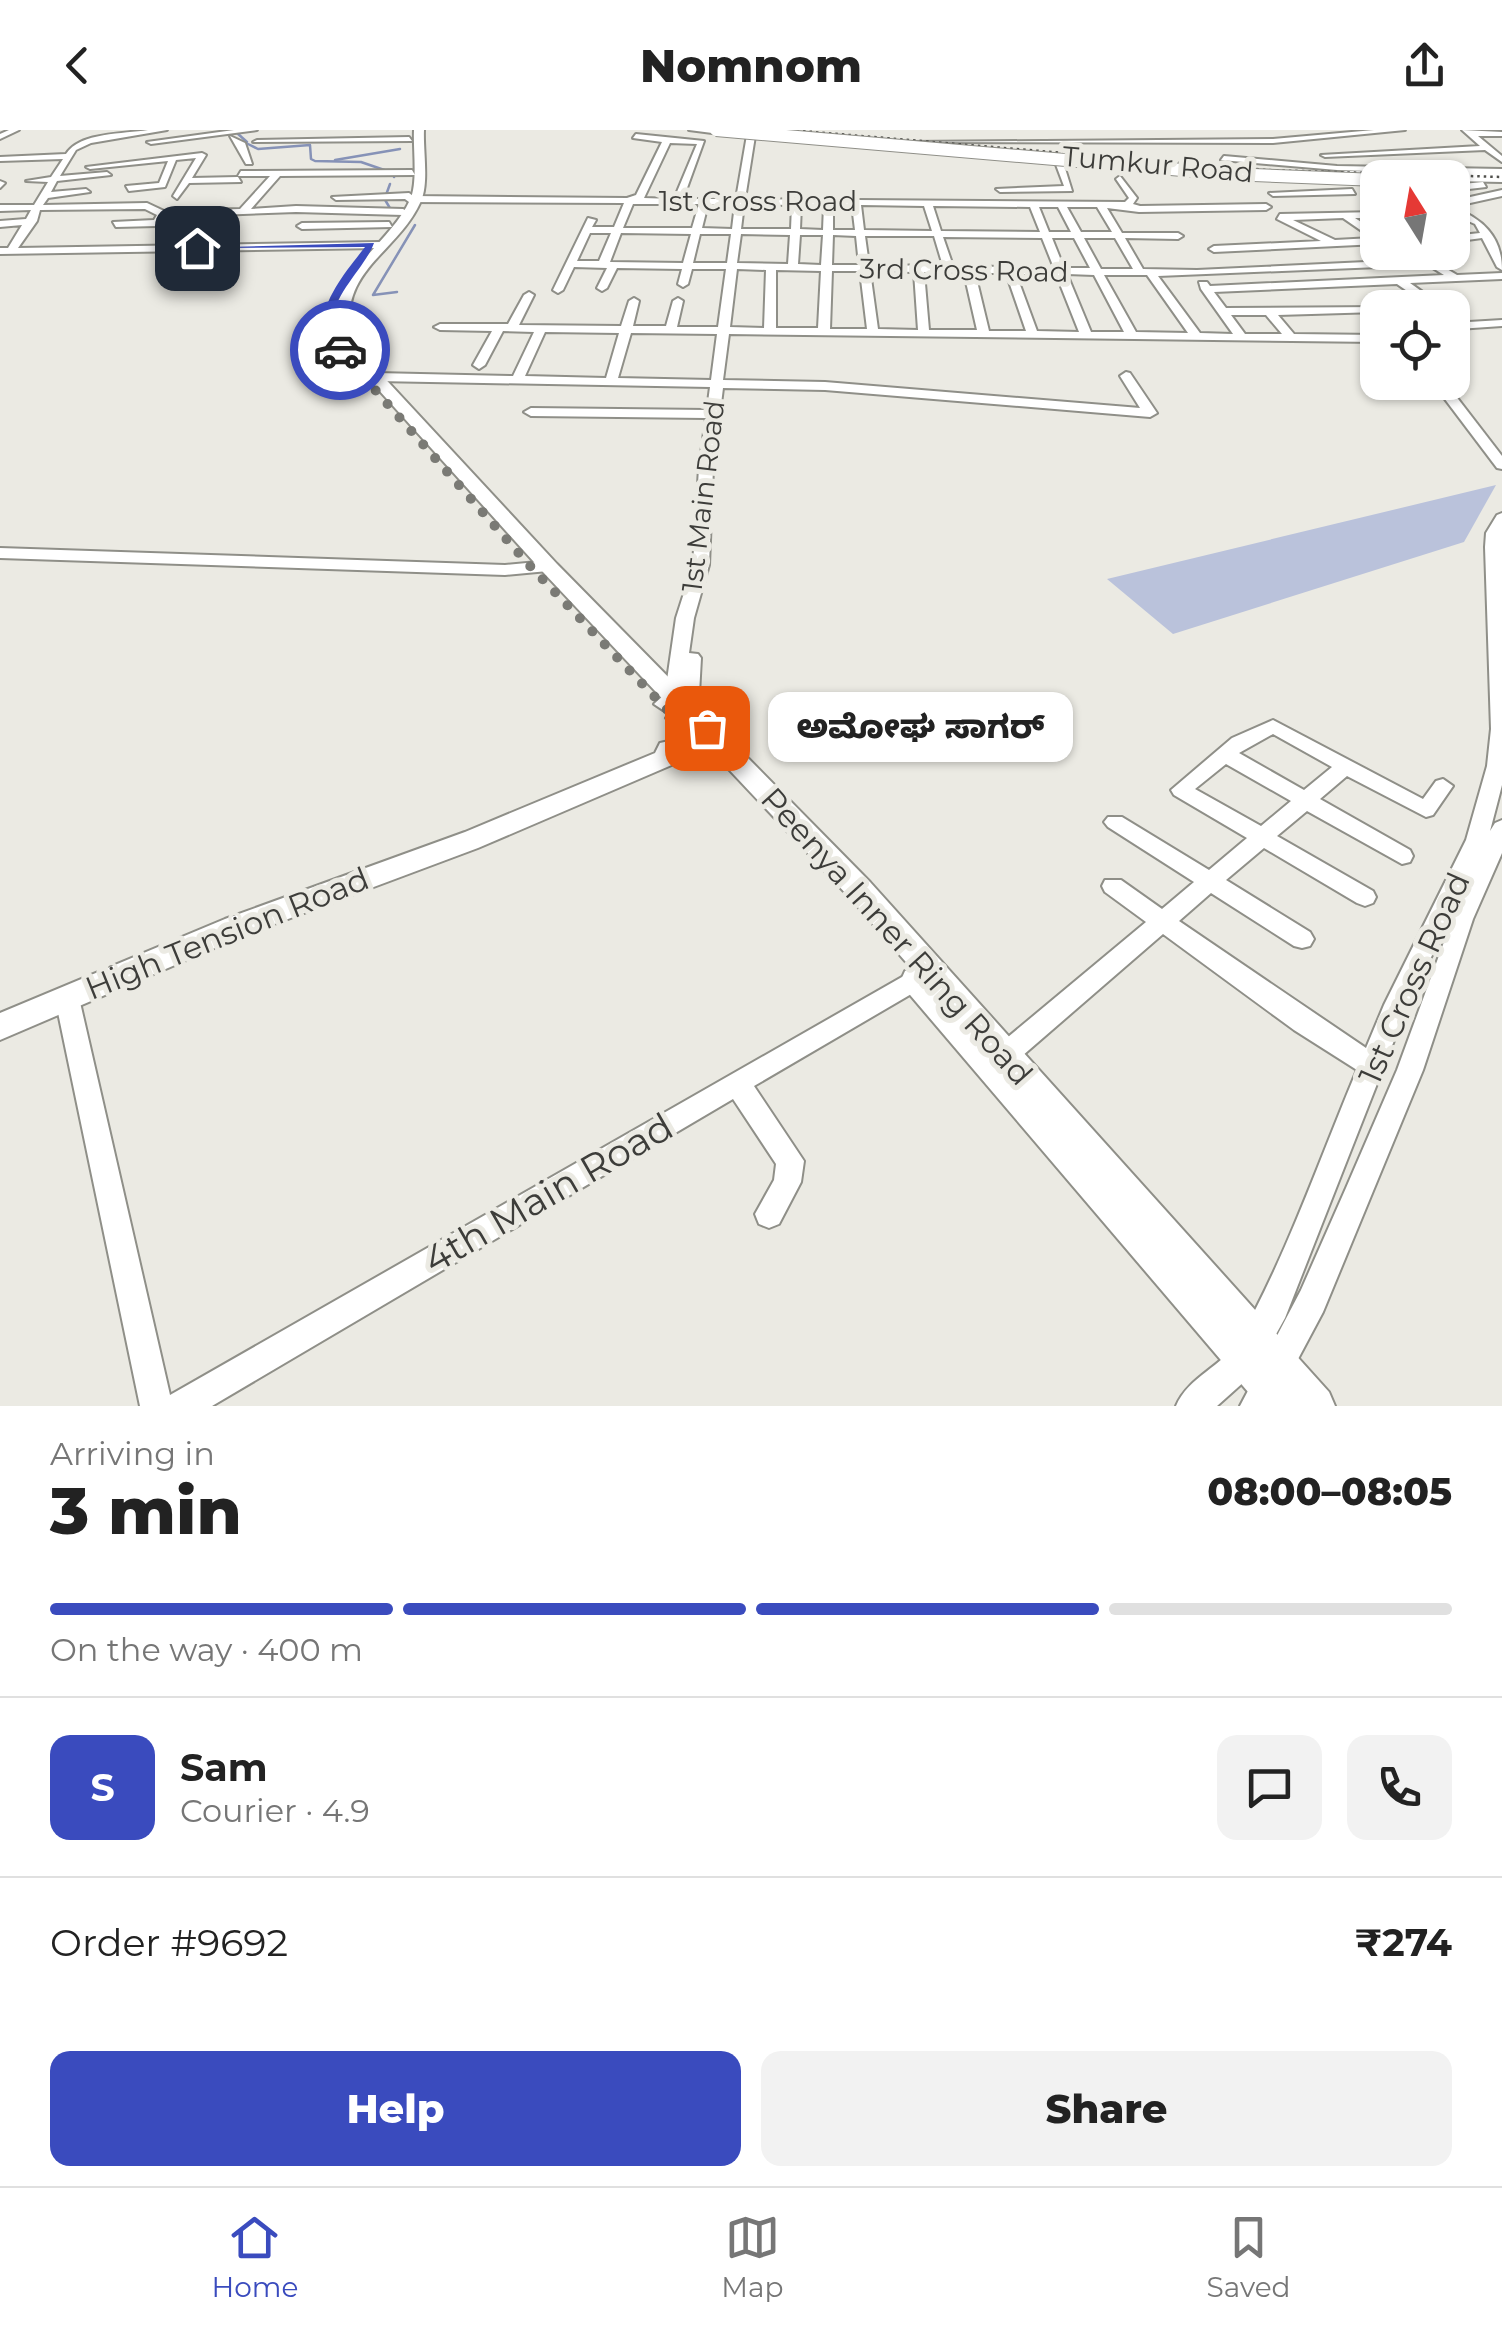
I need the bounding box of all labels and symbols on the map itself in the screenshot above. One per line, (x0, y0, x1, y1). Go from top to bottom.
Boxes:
street label: Tumkur Road (1061, 139, 1255, 189)
north arrow (1360, 160, 1470, 270)
street label: 1st Cross Road (659, 184, 857, 218)
pin (155, 206, 240, 291)
street label: 3rd Cross Road (859, 251, 1069, 289)
courier (290, 300, 390, 400)
street label: 1st Main Road (674, 398, 732, 594)
pin (665, 686, 750, 771)
callout: ಅಮೋಘ ಸಾಗರ್ (767, 693, 1072, 763)
street label: Peenya Inner Ring Road (753, 779, 1041, 1093)
street label: High Tension Road (80, 858, 374, 1008)
street label: 1st Cross Road (1350, 866, 1478, 1090)
street label: 4th Main Road (415, 1103, 681, 1283)

